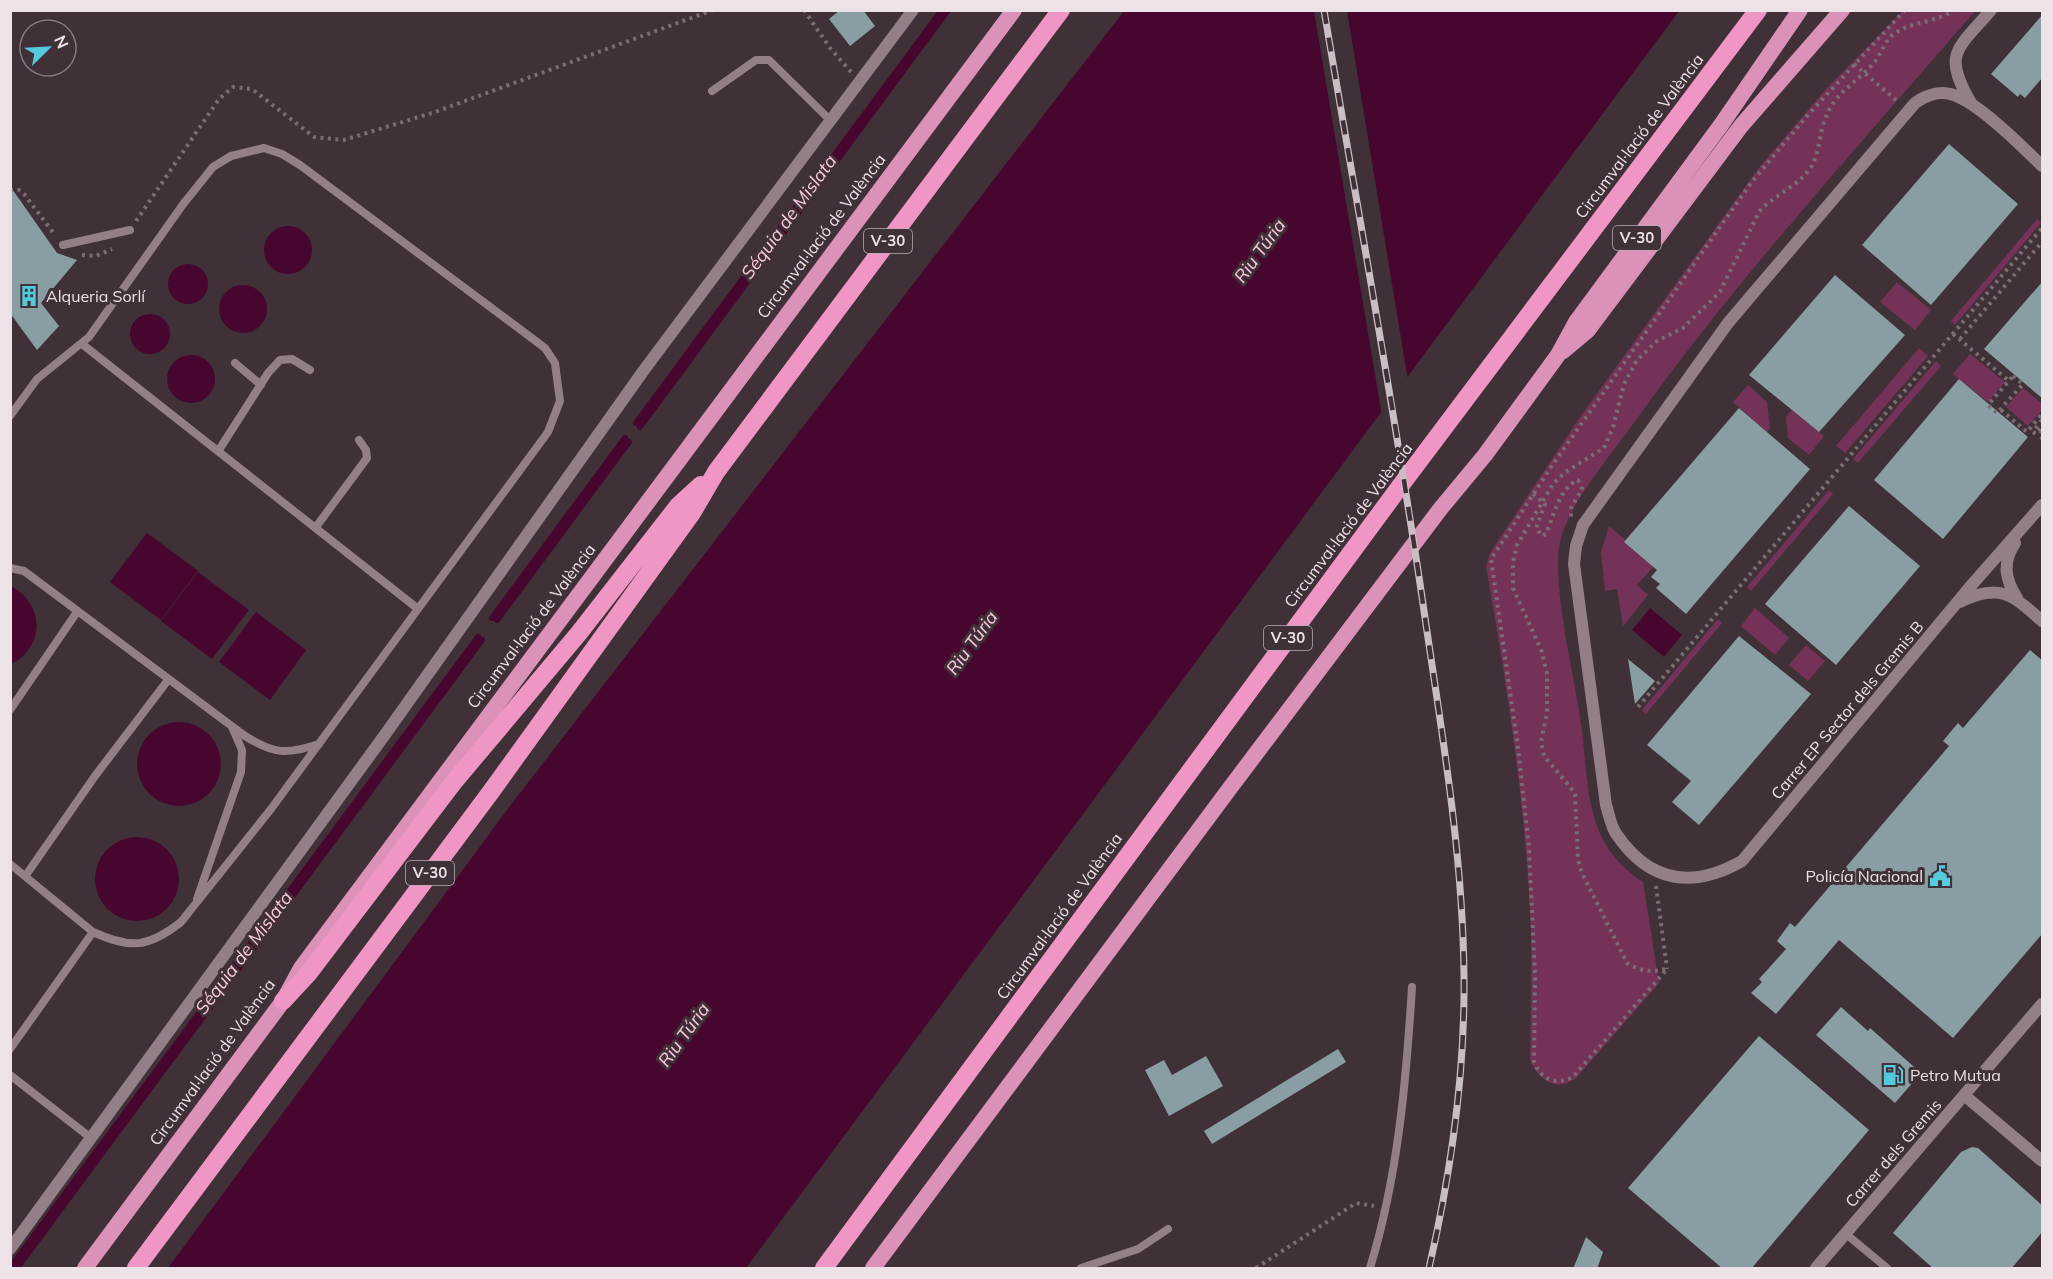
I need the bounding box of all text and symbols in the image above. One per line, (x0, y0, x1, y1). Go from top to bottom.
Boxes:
north arrow (18, 18, 78, 78)
text: N (50, 32, 73, 51)
street label: Circumval·lació de València (1571, 50, 1707, 222)
water label: Séquia de Mislata (736, 150, 842, 283)
street label: Circumval·lació de València (753, 150, 889, 322)
water label: Riu Túria (1229, 214, 1291, 287)
road number: V-30 (1613, 226, 1661, 250)
road number: V-30 (864, 229, 912, 253)
building icon: Alqueria Sorlí (17, 284, 41, 308)
place label: Alqueria Sorlí (46, 286, 146, 306)
street label: Circumval·lació de València (1280, 439, 1416, 611)
street label: Circumval·lació de València (463, 540, 599, 712)
water label: Riu Túria (941, 606, 1003, 679)
street label: Carrer EP Sector dels Gremis B (1766, 617, 1928, 803)
road number: V-30 (1264, 626, 1312, 650)
street label: Circumval·lació de València (992, 829, 1126, 1003)
road number: V-30 (406, 861, 454, 885)
public building icon: Policía Nacional (1928, 864, 1952, 888)
place label: Policía Nacional (1805, 866, 1923, 886)
water label: Séquia de Mislata (190, 886, 297, 1019)
street label: Circumval·lació de València (145, 975, 279, 1149)
water label: Riu Túria (653, 998, 715, 1071)
fuel station icon: Petro Mutua (1881, 1063, 1905, 1087)
place label: Petro Mutua (1910, 1065, 2001, 1085)
street label: Carrer dels Gremis (1841, 1095, 1945, 1211)

